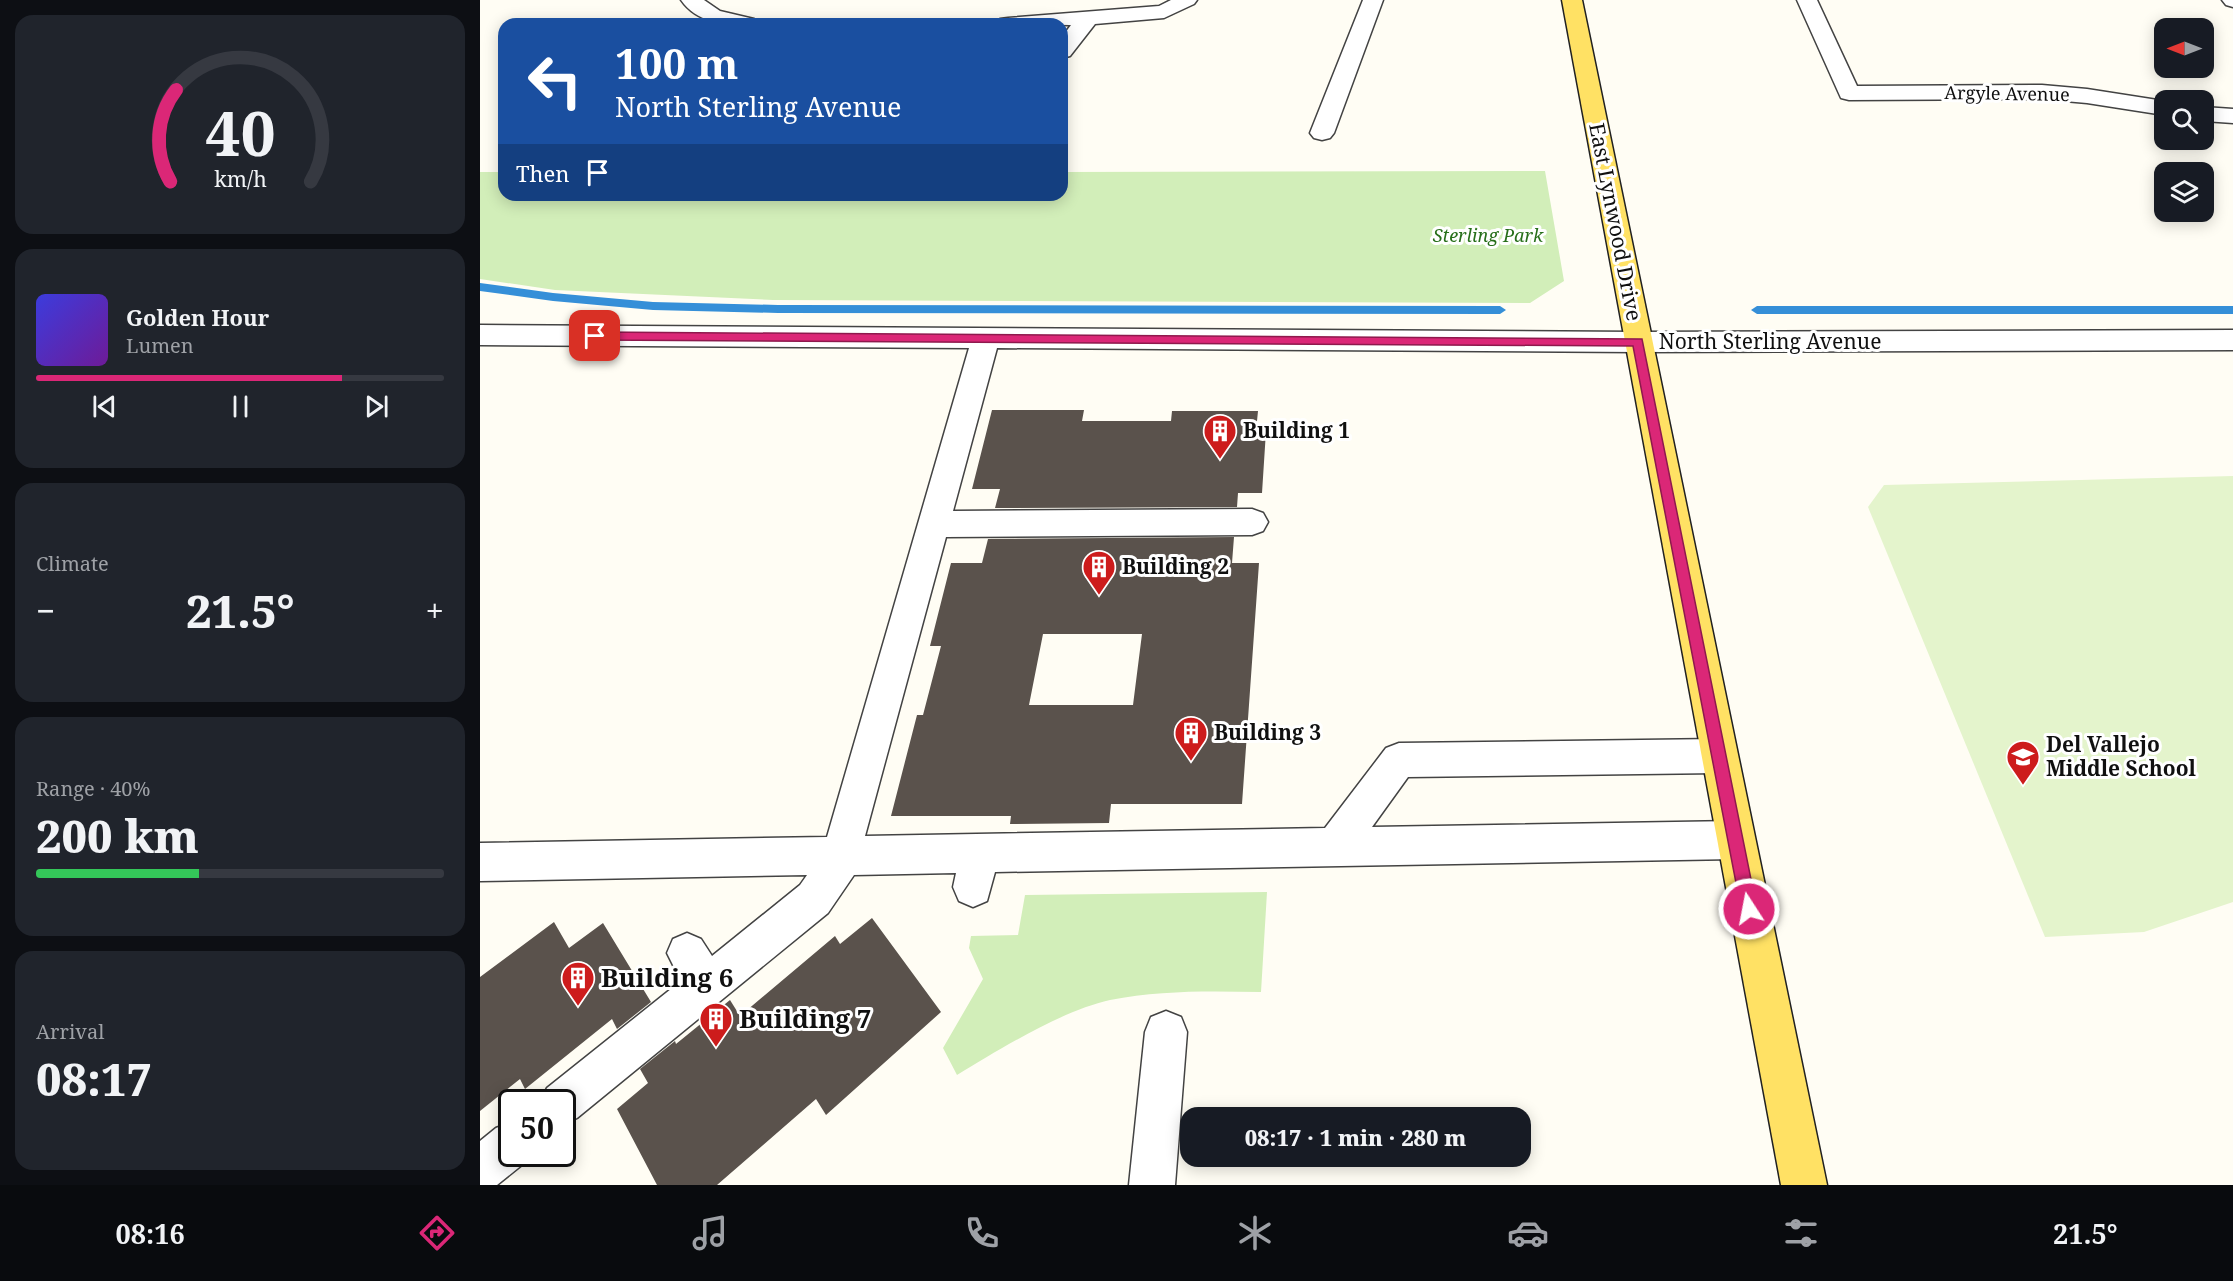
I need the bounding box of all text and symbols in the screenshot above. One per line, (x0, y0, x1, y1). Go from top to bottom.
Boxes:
north arrow (2154, 18, 2214, 78)
map controls (2154, 18, 2214, 222)
text: 100 m (615, 34, 739, 91)
icon: left (516, 42, 594, 120)
street label: Argyle Avenue (1944, 80, 2070, 106)
text: North Sterling Avenue (615, 88, 901, 125)
text: 40 (205, 89, 275, 174)
button: search (2154, 90, 2214, 150)
street label: East Lynwood Drive (1583, 120, 1649, 323)
icon: arrive (581, 156, 614, 189)
text: Then (516, 158, 569, 188)
button: layers (2154, 162, 2214, 222)
text: km/h (214, 164, 267, 193)
park label: Sterling Park (1433, 223, 1544, 247)
text: Golden Hour (126, 302, 269, 332)
pin (569, 310, 620, 361)
icon: arrive (578, 319, 611, 352)
street label: North Sterling Avenue (1659, 327, 1881, 355)
text: Lumen (126, 332, 194, 359)
icon: previous (88, 390, 121, 423)
icon: pause (224, 390, 257, 423)
icon: next (360, 390, 393, 423)
building icon: Building 1 (1202, 413, 1238, 460)
place label: Building 1 (1243, 416, 1350, 444)
building icon: Building 2 (1081, 549, 1117, 596)
text: Climate (36, 550, 109, 577)
place label: Building 2 (1122, 552, 1229, 580)
text: 21.5° (186, 580, 295, 641)
text: − (36, 588, 55, 633)
text: + (426, 588, 444, 633)
building icon: Building 3 (1173, 715, 1209, 762)
place label: Building 3 (1214, 718, 1321, 746)
place label: Del Vallejo Middle School (2046, 730, 2197, 782)
school or university icon: Del Vallejo Middle School (2005, 739, 2041, 786)
text: Range · 40% (36, 775, 150, 802)
text: 200 km (36, 805, 199, 866)
position arrow (1717, 877, 1781, 941)
place label: Building 6 (601, 959, 734, 995)
building icon: Building 6 (560, 960, 596, 1007)
place label: Building 7 (739, 1000, 872, 1036)
building icon: Building 7 (698, 1001, 734, 1048)
text: Arrival (36, 1018, 104, 1045)
text: 08:17 (36, 1048, 152, 1109)
speed limit sign: 50 (498, 1089, 576, 1167)
text: 08:17 · 1 min · 280 m (1245, 1122, 1466, 1152)
icon: directions (416, 1212, 458, 1254)
icon: music (689, 1212, 731, 1254)
icon: phone (961, 1212, 1003, 1254)
icon: climate (1234, 1212, 1276, 1254)
icon: car (1507, 1212, 1549, 1254)
icon: filters (1780, 1212, 1822, 1254)
text: 08:16 (115, 1215, 185, 1252)
text: 21.5° (2053, 1215, 2118, 1252)

